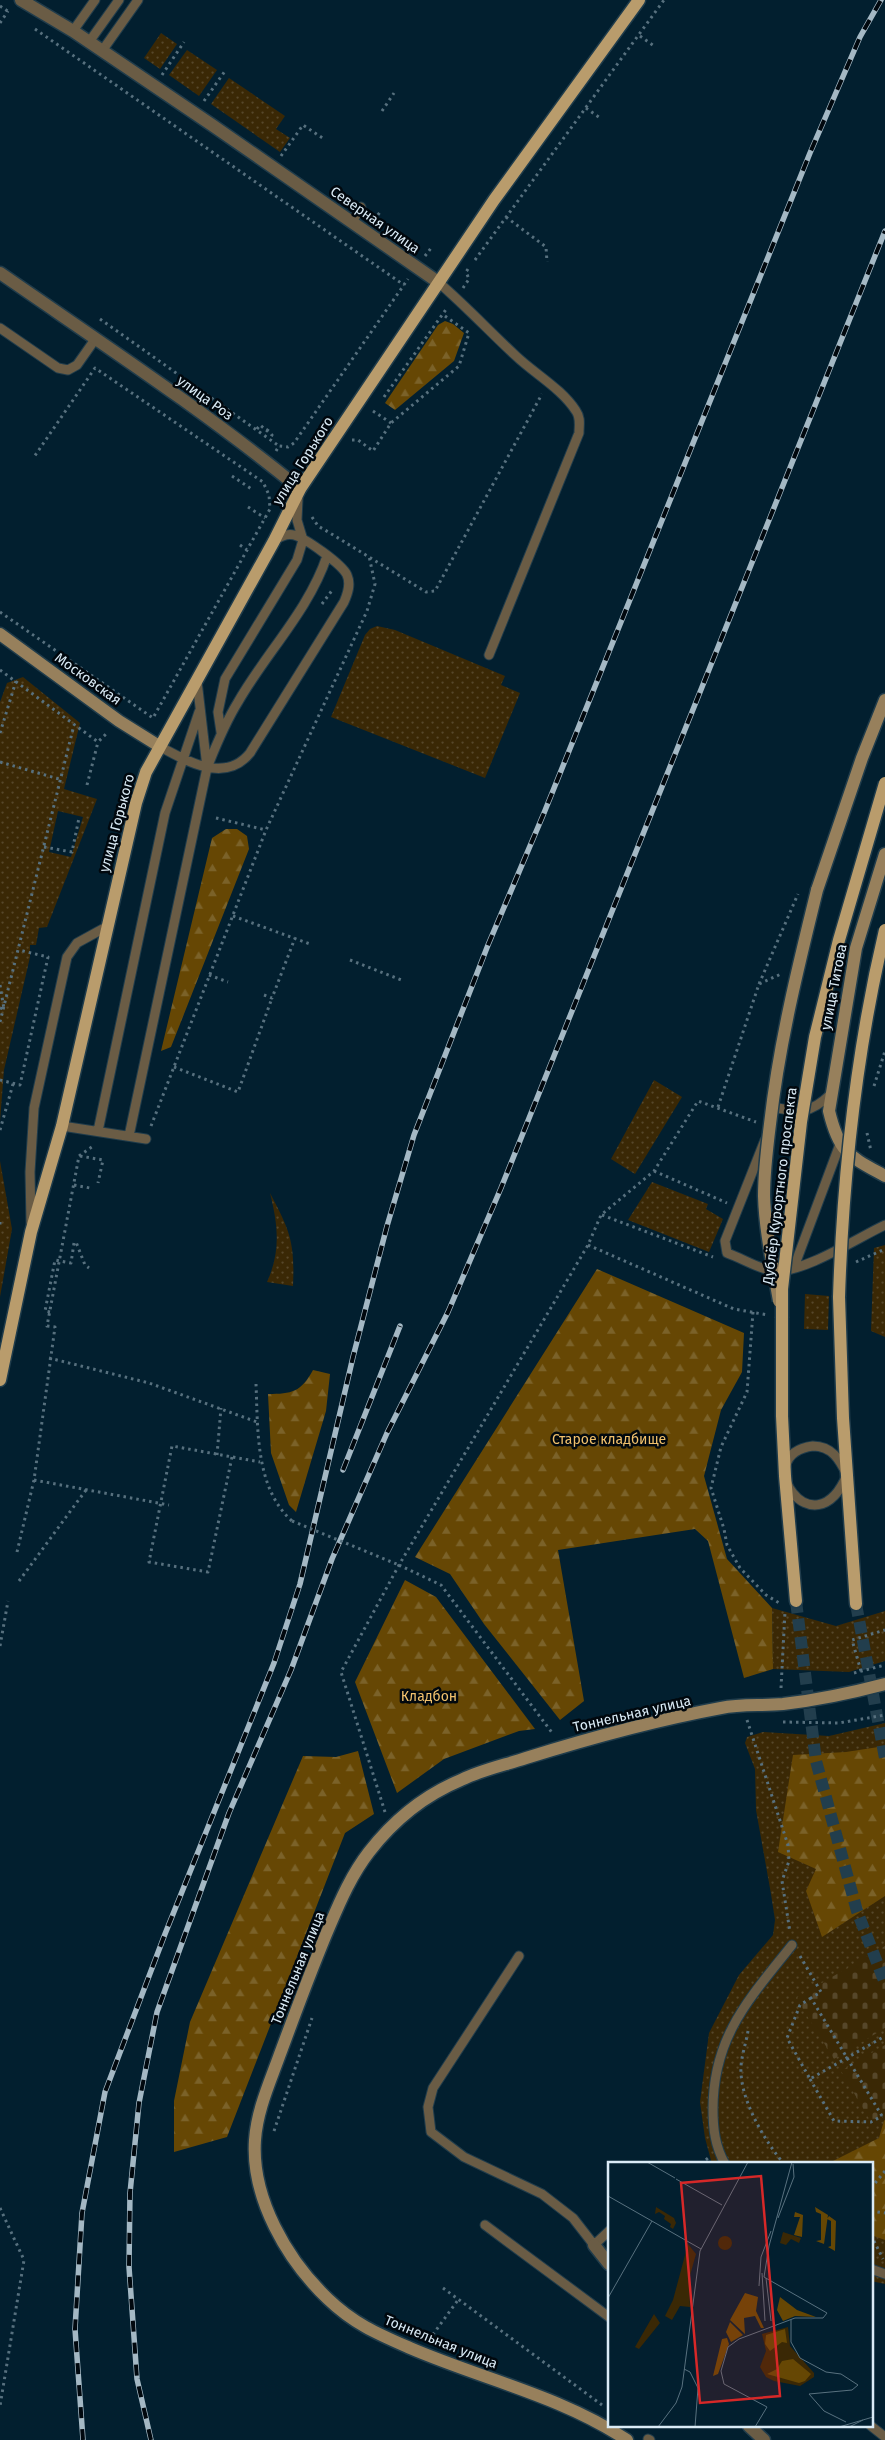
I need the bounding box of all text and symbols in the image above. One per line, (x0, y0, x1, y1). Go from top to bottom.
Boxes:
street label: Северная улица (327, 183, 423, 257)
street label: улица Роз (174, 372, 236, 424)
street label: улица Горького (269, 414, 337, 508)
street label: Московская (51, 649, 125, 709)
street label: улица Горького (96, 772, 138, 874)
street label: улица Титова (817, 942, 851, 1032)
street label: Дублёр Курортного проспекта (759, 1086, 801, 1287)
park label: Старое кладбище (552, 1431, 666, 1448)
park label: Кладбон (401, 1688, 457, 1705)
street label: Тоннельная улица (571, 1692, 693, 1736)
street label: Тоннельная улица (268, 1909, 328, 2027)
inset map (608, 2162, 872, 2428)
street label: Тоннельная улица (382, 2312, 500, 2372)

